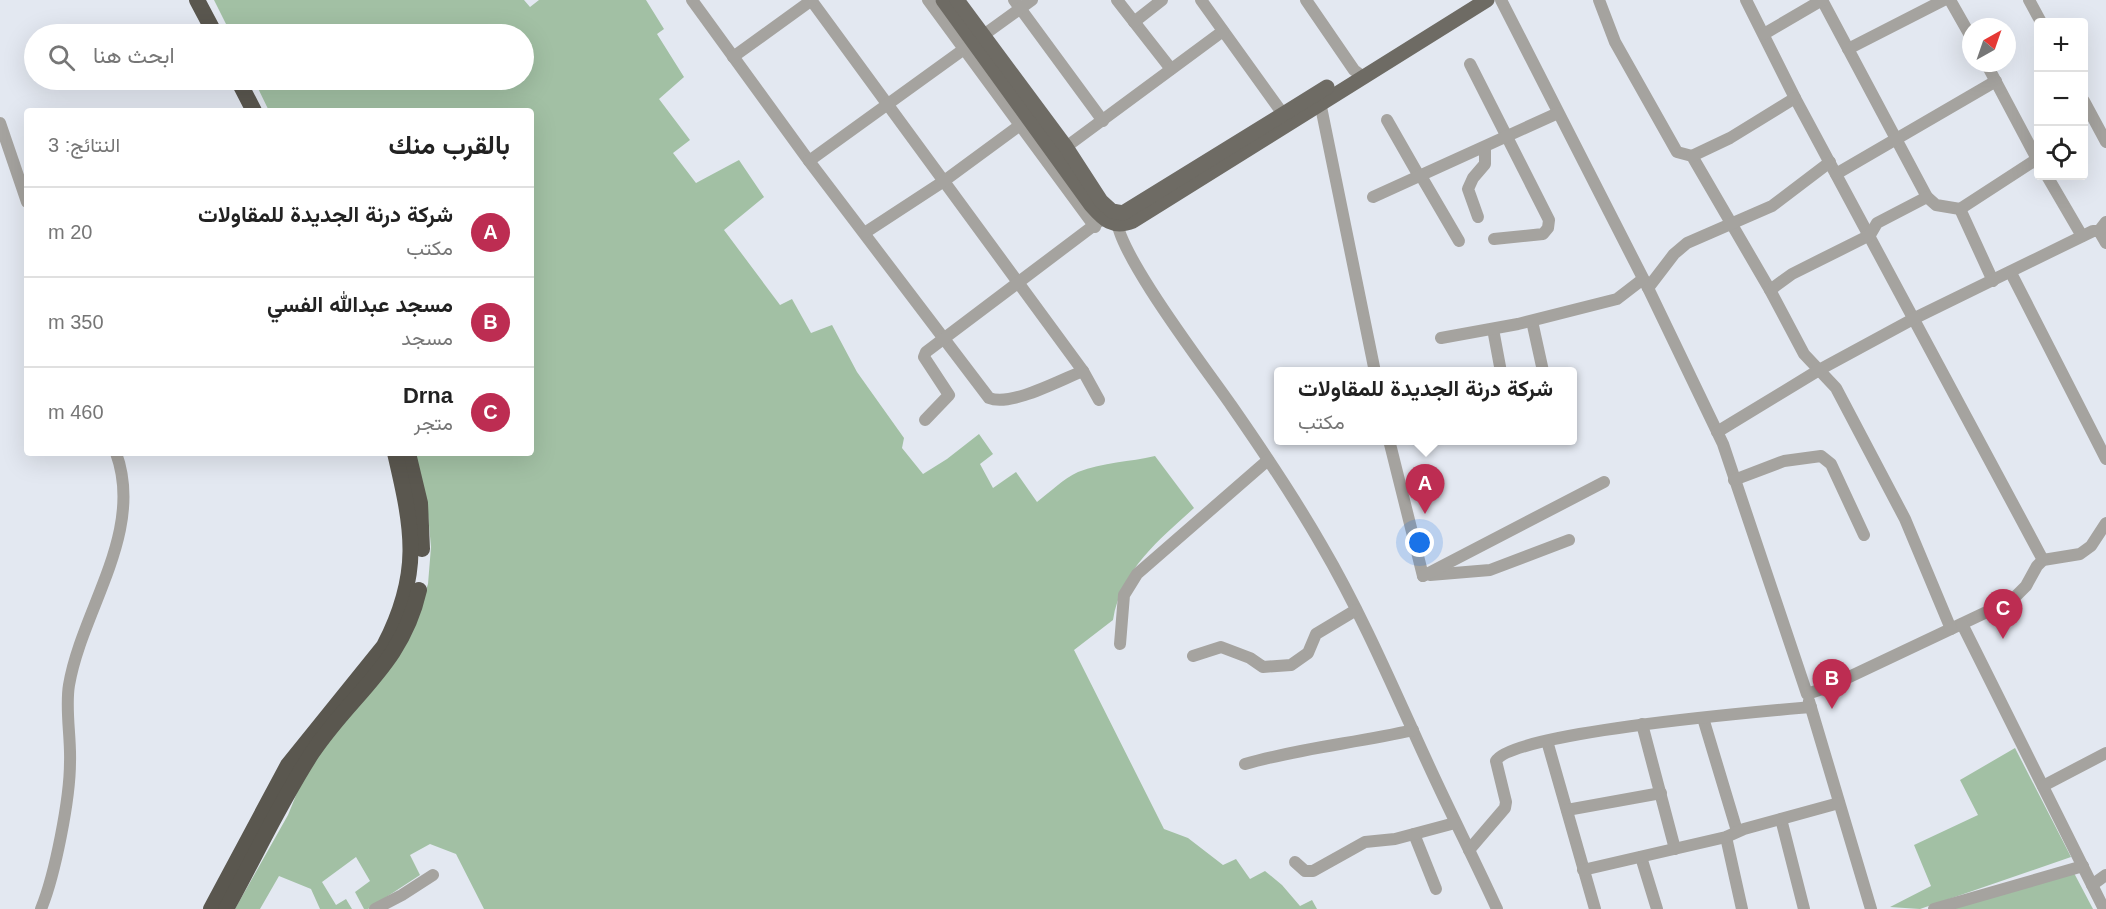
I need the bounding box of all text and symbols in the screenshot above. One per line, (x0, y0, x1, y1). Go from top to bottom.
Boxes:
north arrow (1962, 18, 2016, 72)
map controls (2034, 18, 2088, 180)
button: + (2034, 18, 2088, 72)
search box (24, 24, 534, 90)
icon: search (45, 41, 78, 74)
text: ابحث هنا (93, 43, 175, 68)
button: − (2034, 72, 2088, 126)
button: locate (2034, 126, 2088, 180)
text: بالقرب منك (389, 130, 510, 160)
text: النتائج: 3 (48, 134, 120, 156)
text: شركة درنة الجديدة للمقاولات (198, 202, 453, 227)
text: 20 m (48, 221, 92, 243)
text: A (483, 221, 498, 243)
text: مكتب (406, 237, 453, 259)
text: مسجد عبدالله الفسي (267, 292, 453, 317)
text: 350 m (48, 311, 104, 333)
text: B (483, 311, 498, 333)
text: مسجد (401, 327, 453, 349)
popup (1274, 367, 1577, 445)
text: شركة درنة الجديدة للمقاولات (1298, 376, 1553, 401)
text: Drna (403, 383, 453, 408)
text: 460 m (48, 401, 104, 423)
text: C (483, 401, 498, 423)
text: مكتب (1298, 411, 1345, 433)
text: متجر (414, 412, 453, 434)
pin: A (1406, 464, 1444, 514)
your location (1405, 528, 1434, 557)
pin: C (1984, 590, 2022, 639)
pin: B (1812, 660, 1852, 709)

